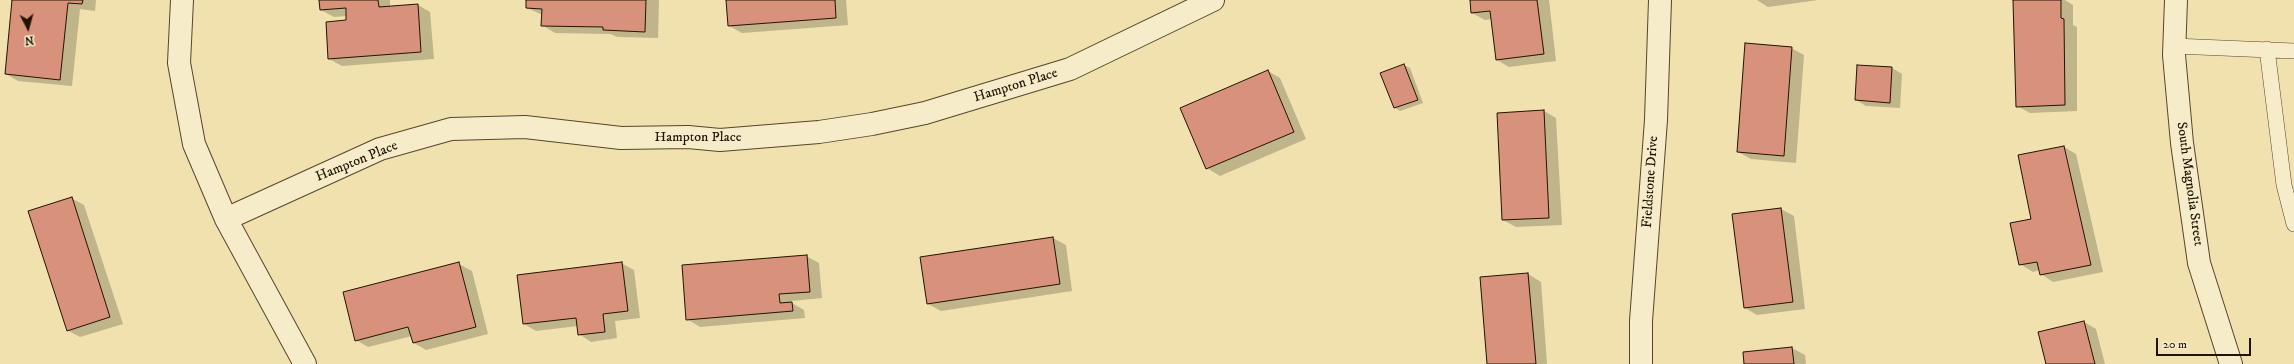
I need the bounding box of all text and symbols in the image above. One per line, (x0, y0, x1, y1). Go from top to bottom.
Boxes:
north arrow (8, 8, 48, 48)
text: N (24, 33, 34, 47)
street label: Hampton Place (972, 65, 1060, 107)
street label: South Magnolia Street (2172, 121, 2206, 247)
street label: Hampton Place (655, 130, 741, 146)
street label: Fieldstone Drive (1639, 135, 1663, 229)
street label: Hampton Place (314, 138, 400, 186)
scale bar (2158, 330, 2253, 356)
text: 20 m (2163, 337, 2187, 352)

